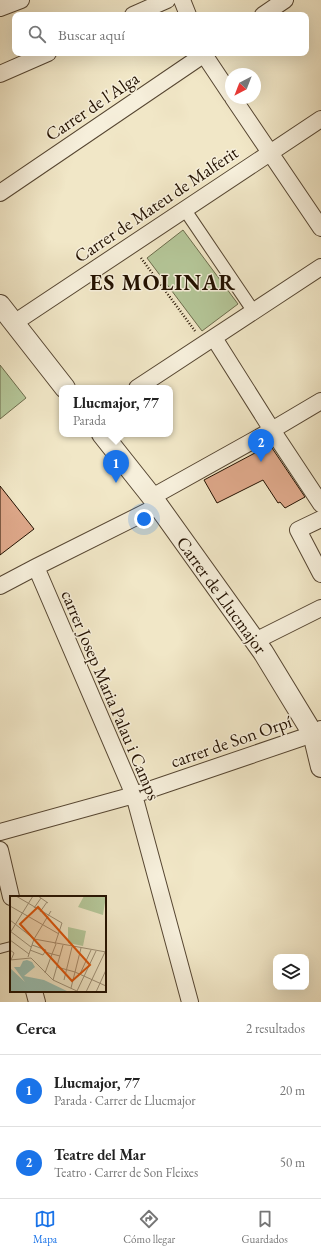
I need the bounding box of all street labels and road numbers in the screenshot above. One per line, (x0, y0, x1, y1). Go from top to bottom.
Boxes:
street label: Carrer de l'Alga (41, 66, 144, 146)
street label: Carrer de Mateu de Malferit (70, 140, 243, 267)
street label: Carrer de Llucmajor (172, 532, 272, 658)
street label: carrer Josep Maria Palau i Camps (56, 587, 166, 804)
street label: carrer de Son Orpí (167, 709, 295, 772)

